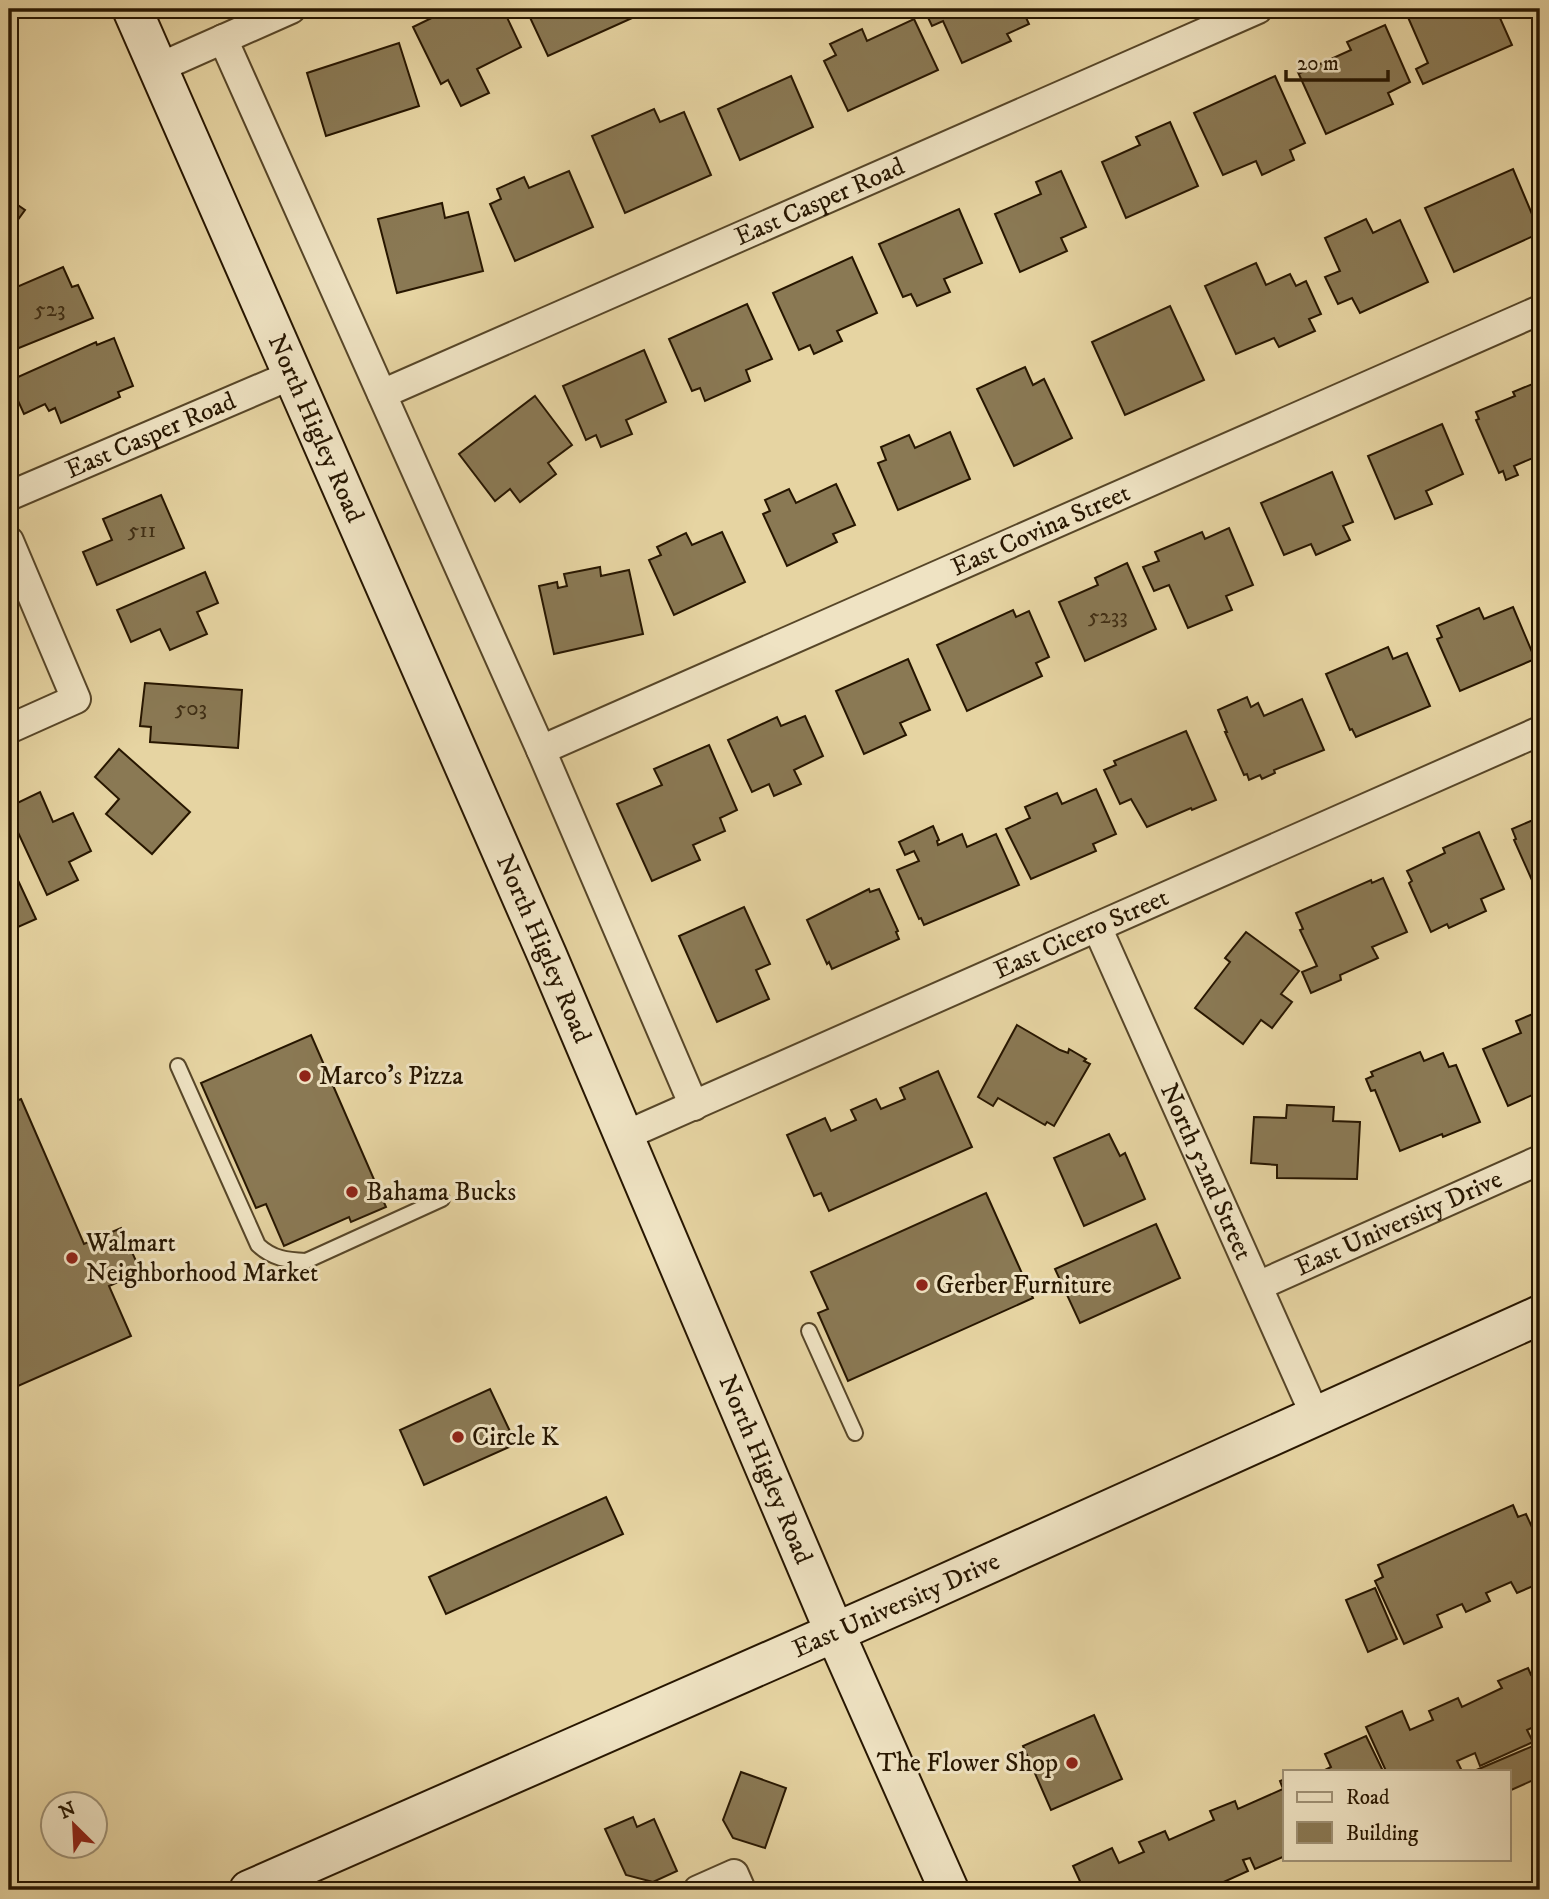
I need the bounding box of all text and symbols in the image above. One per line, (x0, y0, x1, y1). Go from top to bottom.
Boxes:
scale bar (1286, 38, 1388, 82)
text: 20 m (1297, 51, 1339, 77)
street label: East Casper Road (730, 150, 910, 253)
house number: 523 (34, 295, 66, 324)
street label: North Higley Road (260, 329, 372, 528)
street label: East Casper Road (60, 384, 241, 486)
street label: East Covina Street (946, 476, 1135, 584)
house number: 511 (128, 516, 156, 545)
house number: 5233 (1088, 602, 1128, 631)
house number: 503 (175, 694, 207, 723)
street label: North Higley Road (488, 849, 599, 1048)
street label: East Cicero Street (989, 881, 1174, 987)
place label: Marco's Pizza (319, 1060, 463, 1093)
marker: Marco's Pizza (297, 1068, 313, 1084)
street label: North 52nd Street (1153, 1078, 1260, 1265)
street label: East University Drive (1290, 1163, 1507, 1284)
place label: Bahama Bucks (366, 1176, 516, 1209)
marker: Bahama Bucks (344, 1184, 360, 1200)
place label: Walmart Neighborhood Market (85, 1227, 318, 1290)
marker: Walmart Neighborhood Market (64, 1250, 80, 1266)
place label: Gerber Furniture (936, 1269, 1112, 1302)
marker: Gerber Furniture (914, 1277, 930, 1293)
street label: North Higley Road (711, 1370, 820, 1569)
place label: Circle K (472, 1421, 560, 1454)
marker: Circle K (450, 1429, 466, 1445)
street label: East University Drive (787, 1545, 1005, 1665)
place label: The Flower Shop (877, 1747, 1058, 1780)
marker: The Flower Shop (1064, 1755, 1080, 1771)
legend (1283, 1770, 1510, 1860)
text: Road (1346, 1785, 1390, 1811)
north arrow (38, 1790, 108, 1860)
text: N (56, 1797, 80, 1825)
text: Building (1346, 1821, 1419, 1847)

